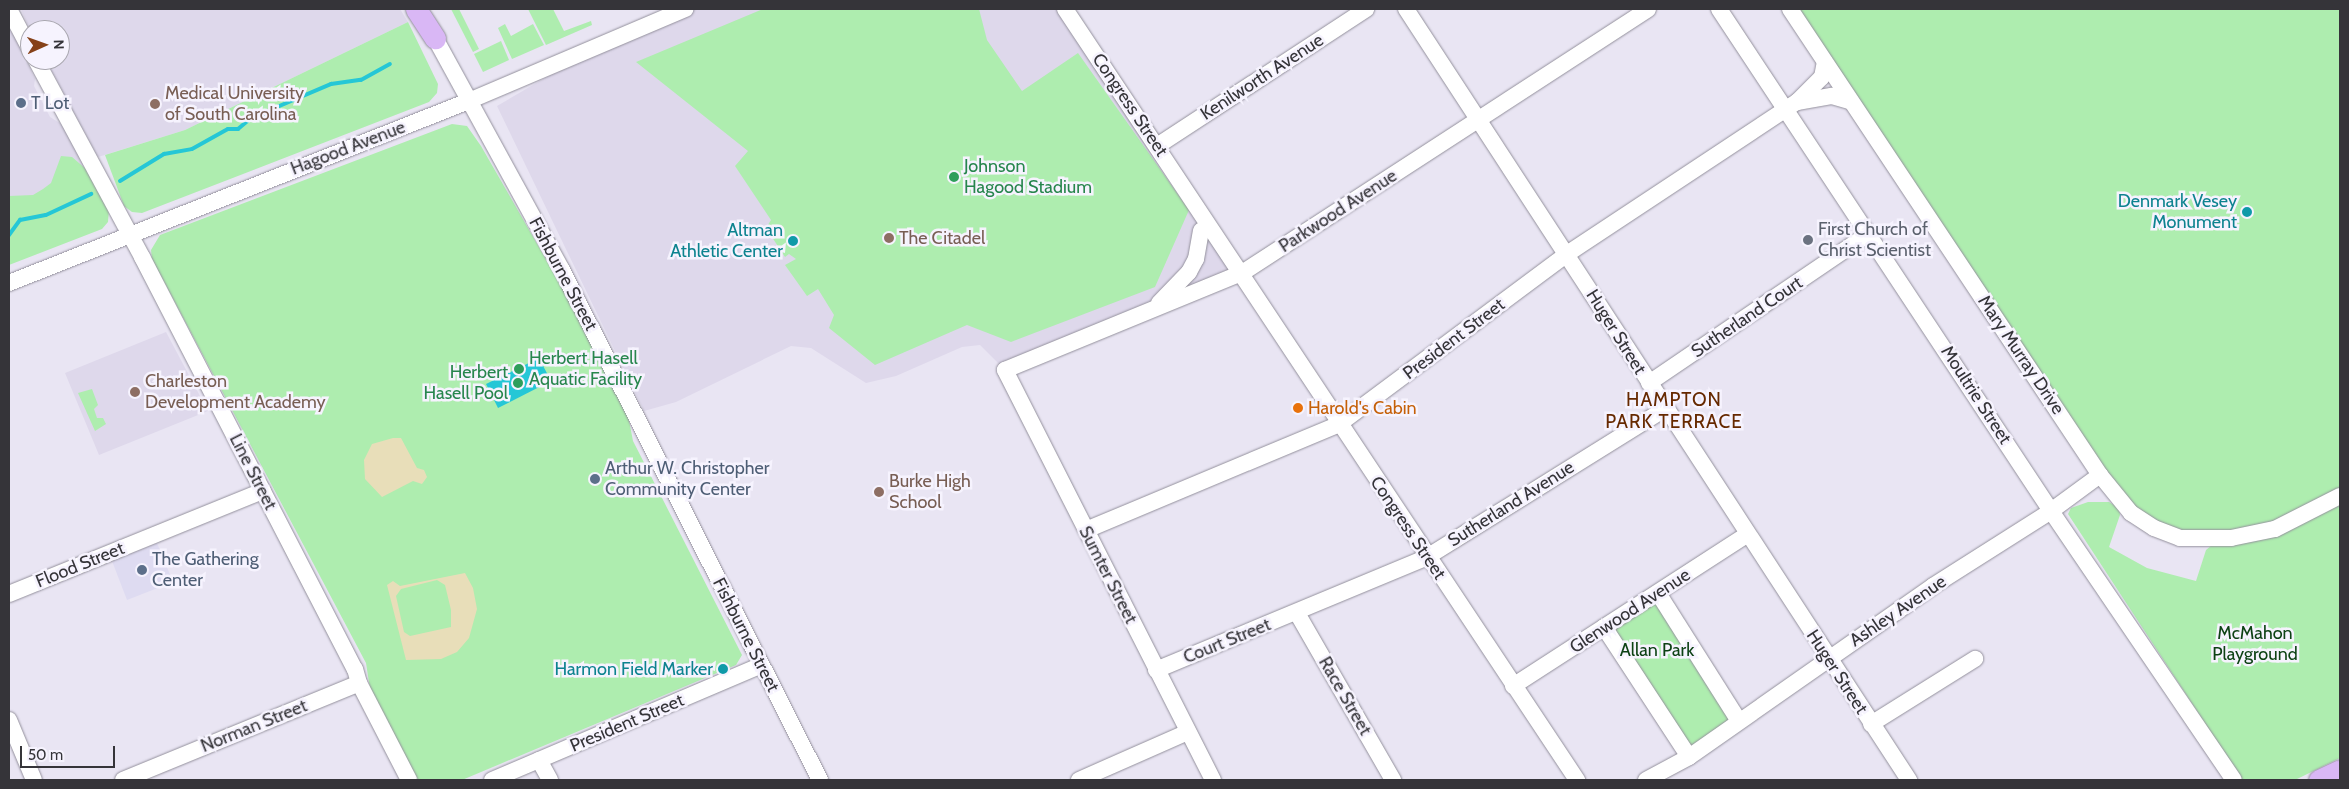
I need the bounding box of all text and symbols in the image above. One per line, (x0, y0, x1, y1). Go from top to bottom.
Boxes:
north arrow (20, 20, 70, 70)
street label: Kenilworth Avenue (1196, 29, 1328, 125)
text: N (50, 39, 68, 50)
street label: Congress Street (1088, 49, 1172, 161)
place label: Medical University of South Carolina (165, 83, 304, 126)
place label: T Lot (31, 92, 69, 114)
marker: T Lot (15, 97, 27, 109)
marker: Medical University of South Carolina (149, 98, 161, 110)
street label: Hagood Avenue (288, 116, 408, 180)
place label: Johnson Hagood Stadium (964, 156, 1092, 198)
street label: Parkwood Avenue (1275, 165, 1401, 257)
marker: Johnson Hagood Stadium (948, 171, 960, 183)
place label: Denmark Vesey Monument (2118, 191, 2237, 233)
marker: Denmark Vesey Monument (2241, 206, 2253, 218)
street label: Fishburne Street (524, 214, 602, 334)
place label: First Church of Christ Scientist (1818, 219, 1931, 262)
place label: Altman Athletic Center (670, 220, 783, 262)
place label: The Citadel (899, 227, 985, 249)
marker: The Citadel (883, 232, 895, 244)
marker: First Church of Christ Scientist (1802, 234, 1814, 246)
marker: Altman Athletic Center (787, 235, 799, 247)
street label: Sutherland Court (1687, 272, 1807, 362)
street label: Huger Street (1581, 286, 1651, 378)
street label: Mary Murray Drive (1973, 291, 2069, 419)
street label: President Street (1399, 294, 1509, 384)
street label: Moultrie Street (1936, 342, 2016, 448)
place label: Herbert Hasell Aquatic Facility (529, 348, 642, 390)
place label: Herbert Hasell Pool (424, 362, 508, 404)
marker: Herbert Hasell Aquatic Facility (513, 363, 525, 375)
place label: Charleston Development Academy (145, 371, 326, 414)
marker: Herbert Hasell Pool (512, 377, 524, 389)
marker: Charleston Development Academy (129, 386, 141, 398)
district label: HAMPTON PARK TERRACE (1604, 389, 1744, 433)
place label: Harold's Cabin (1308, 397, 1417, 419)
marker: Harold's Cabin (1292, 402, 1304, 414)
street label: Line Street (225, 430, 281, 514)
street label: Sutherland Avenue (1444, 457, 1578, 551)
place label: Arthur W. Christopher Community Center (605, 458, 769, 500)
place label: Burke High School (889, 471, 971, 514)
street label: Congress Street (1366, 472, 1450, 584)
marker: Arthur W. Christopher Community Center (589, 473, 601, 485)
marker: Burke High School (873, 486, 885, 498)
street label: Sumter Street (1074, 523, 1142, 627)
street label: Flood Street (33, 537, 127, 593)
place label: The Gathering Center (152, 549, 259, 592)
marker: The Gathering Center (136, 564, 148, 576)
street label: Glenwood Avenue (1566, 564, 1694, 658)
street label: Ashley Avenue (1846, 571, 1950, 651)
street label: Fishburne Street (708, 574, 784, 696)
street label: Court Street (1180, 614, 1274, 668)
park label: McMahon Playground (2212, 623, 2298, 666)
street label: Huger Street (1802, 626, 1872, 718)
park label: Allan Park (1620, 639, 1694, 661)
street label: Race Street (1314, 653, 1376, 739)
place label: Harmon Field Marker (554, 658, 713, 680)
marker: Harmon Field Marker (717, 663, 729, 675)
street label: President Street (567, 689, 687, 757)
street label: Norman Street (198, 695, 310, 757)
scale bar (22, 736, 118, 768)
text: 50 m (28, 746, 63, 764)

